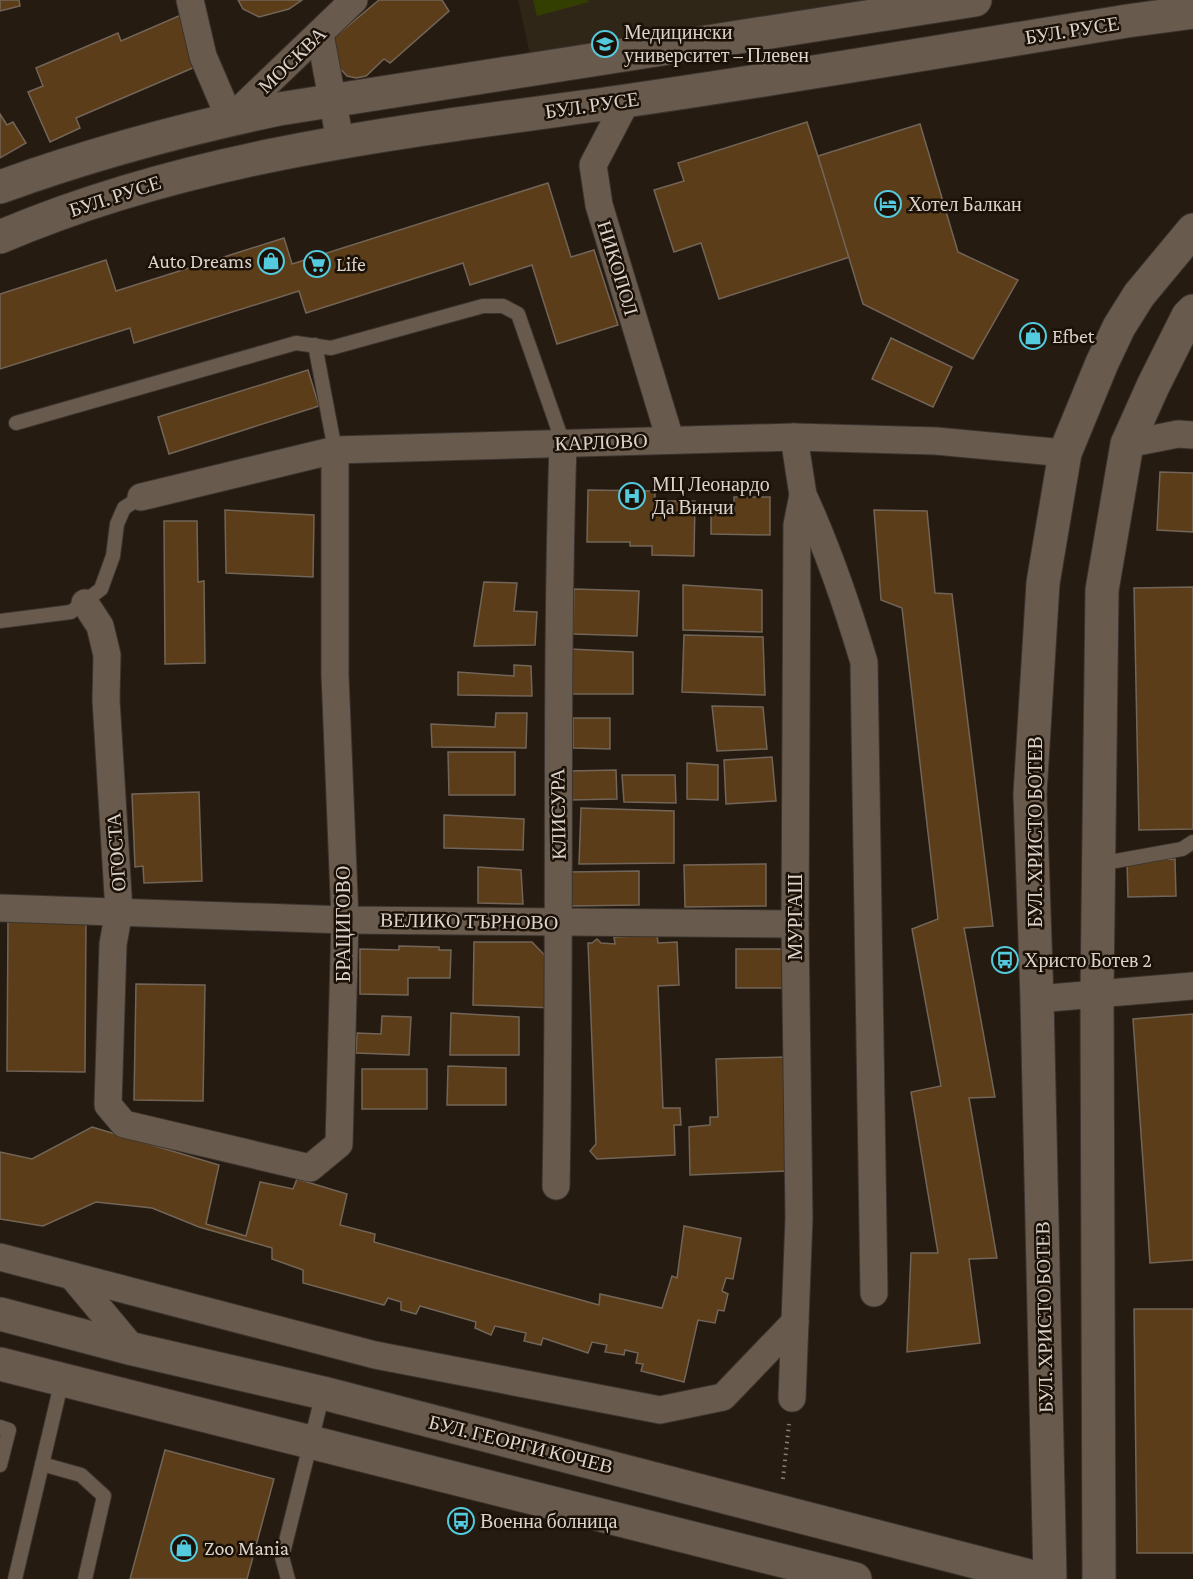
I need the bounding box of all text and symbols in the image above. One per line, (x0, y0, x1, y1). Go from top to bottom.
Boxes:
street label: БУЛ. РУСЕ (1023, 12, 1121, 48)
place label: Медицински университет – Плевен (624, 21, 809, 67)
street label: МОСКВА (254, 22, 331, 98)
school or university icon: Медицински университет – Плевен (590, 29, 620, 59)
street label: БУЛ. РУСЕ (543, 88, 641, 122)
street label: БУЛ. РУСЕ (66, 171, 164, 221)
hotel icon: Хотел Балкан (873, 189, 903, 219)
place label: Хотел Балкан (908, 193, 1022, 215)
street label: НИКОПОЛ (593, 218, 643, 318)
shop icon: Auto Dreams (256, 246, 286, 276)
supermarket icon: Life (302, 249, 332, 279)
place label: Auto Dreams (148, 250, 252, 272)
place label: Life (336, 253, 366, 275)
shop icon: Efbet (1018, 321, 1048, 351)
place label: Efbet (1052, 325, 1095, 347)
street label: КАРЛОВО (554, 429, 648, 455)
place label: МЦ Леонардо Да Винчи (652, 473, 770, 519)
hospital icon: МЦ Леонардо Да Винчи (617, 481, 647, 511)
street label: БУЛ. ХРИСТО БОТЕВ (1024, 736, 1046, 928)
street label: КЛИСУРА (546, 767, 570, 860)
street label: ОГОСТА (102, 811, 130, 892)
street label: БРАЦИГОВО (332, 866, 355, 982)
street label: МУРГАШ (784, 873, 806, 961)
street label: ВЕЛИКО ТЪРНОВО (380, 908, 558, 934)
bus stop icon: Христо Ботев 2 (990, 945, 1020, 975)
place label: Христо Ботев 2 (1024, 949, 1152, 972)
street label: БУЛ. ХРИСТО БОТЕВ (1031, 1221, 1057, 1413)
street label: БУЛ. ГЕОРГИ КОЧЕВ (427, 1410, 615, 1478)
bus stop icon: Военна болница (446, 1506, 476, 1536)
place label: Военна болница (480, 1510, 617, 1533)
shop icon: Zoo Mania (169, 1533, 199, 1563)
place label: Zoo Mania (204, 1537, 289, 1559)

